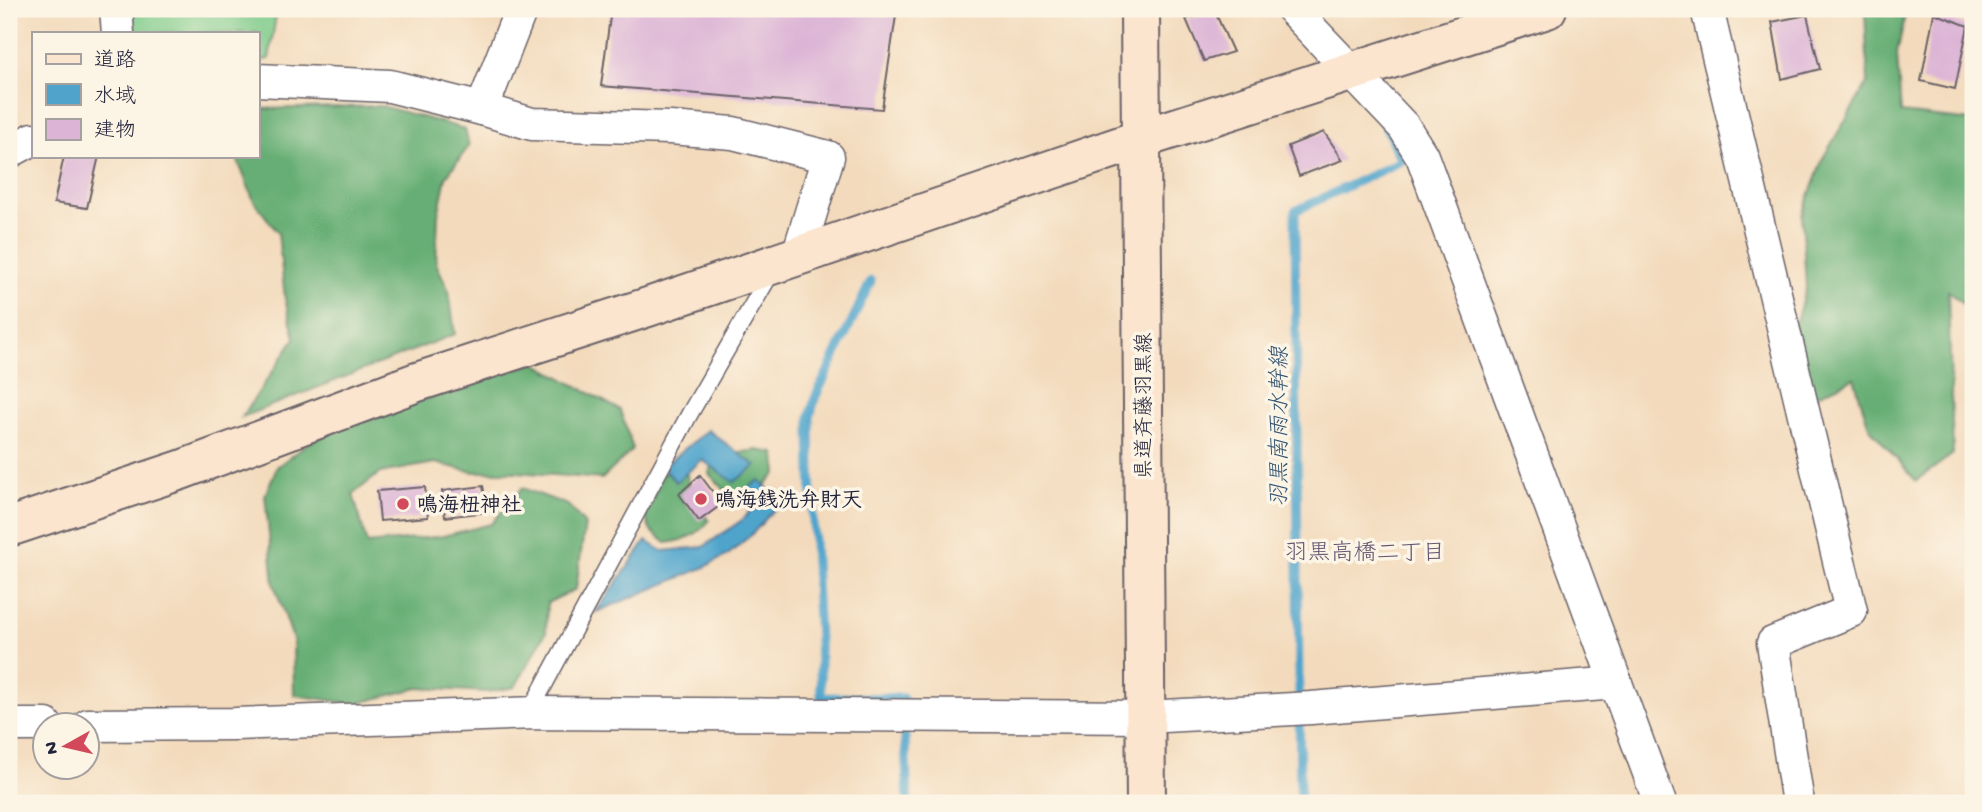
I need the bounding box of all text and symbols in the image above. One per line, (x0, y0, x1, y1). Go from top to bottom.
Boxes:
legend (32, 32, 259, 158)
text: 道路 (94, 49, 136, 75)
text: 水域 (94, 85, 136, 111)
text: 建物 (94, 119, 136, 145)
street label: 県道斉藤羽黒線 (1132, 333, 1159, 480)
water label: 羽黒南雨水幹線 (1267, 346, 1295, 508)
place label: 鳴海銭洗弁財天 (715, 488, 862, 515)
marker: 鳴海銭洗弁財天 (693, 491, 709, 507)
place label: 鳴海杻神社 (417, 493, 522, 520)
marker: 鳴海杻神社 (395, 496, 411, 512)
district label: 羽黒高橋二丁目 (1285, 540, 1446, 568)
north arrow (32, 710, 102, 780)
text: N (40, 740, 65, 756)

